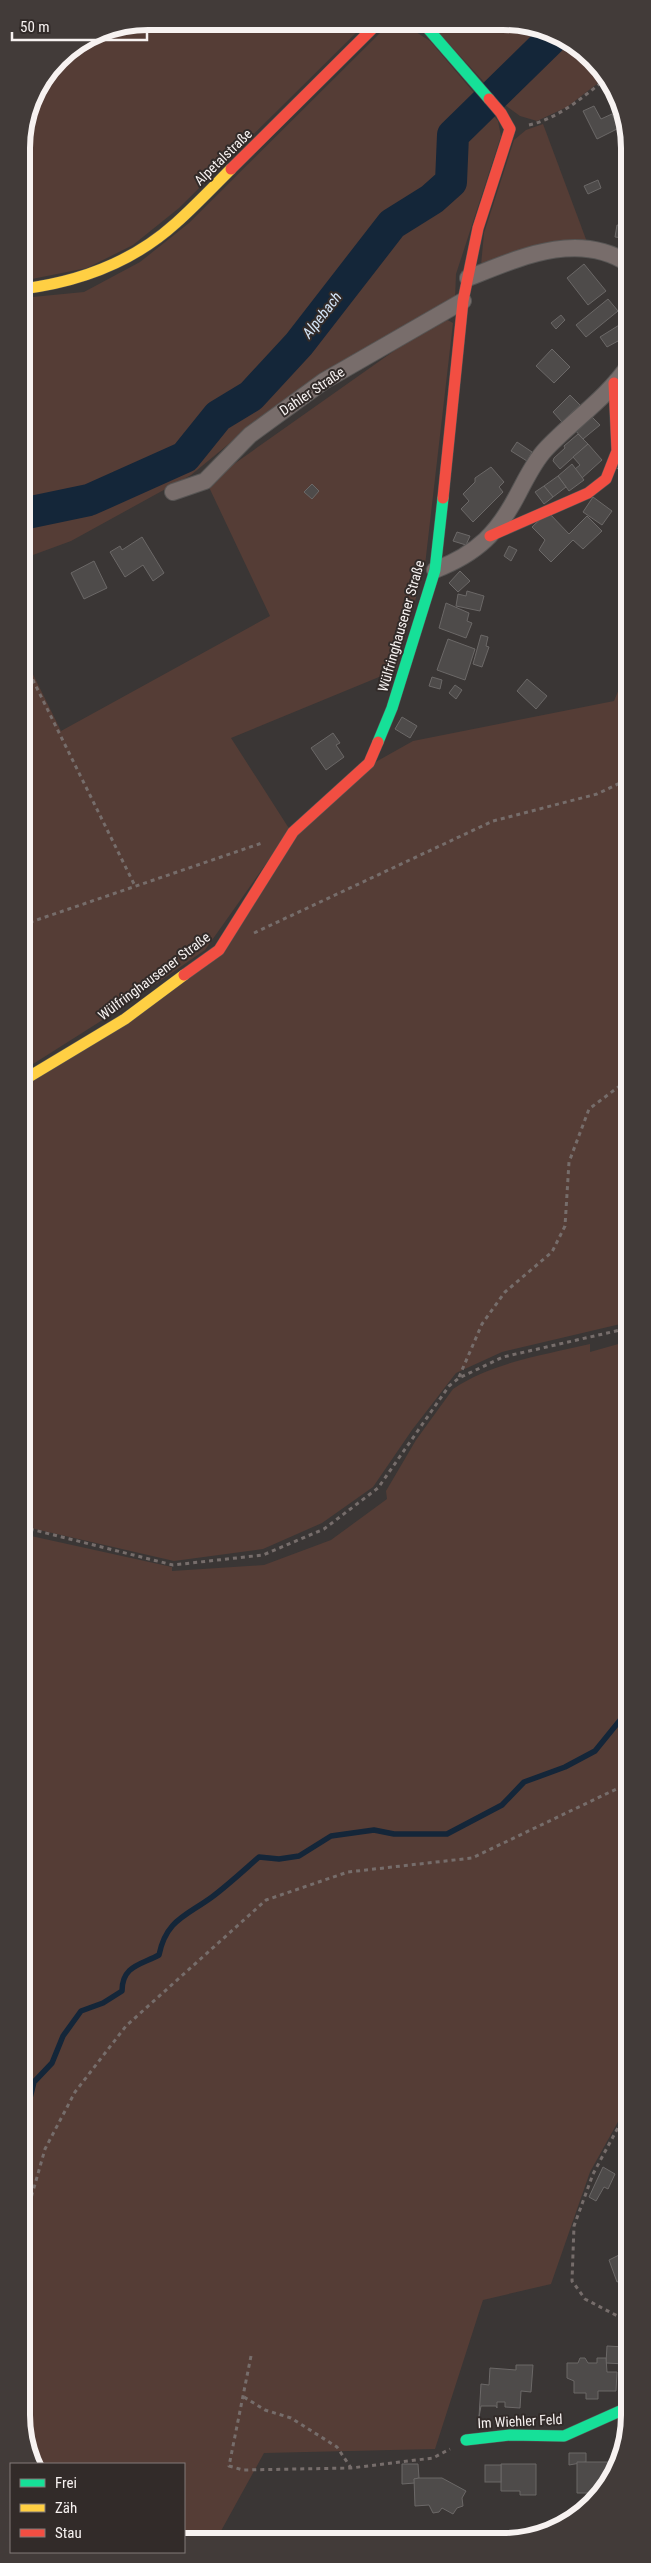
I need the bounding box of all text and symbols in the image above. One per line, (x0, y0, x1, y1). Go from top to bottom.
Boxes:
scale bar (12, 10, 148, 42)
text: 50 m (20, 18, 50, 36)
street label: Alpetalstraße (191, 125, 255, 188)
water label: Alpebach (298, 288, 346, 342)
street label: Dahler Straße (277, 363, 348, 419)
street label: Wülfringhausener Straße (375, 558, 428, 694)
street label: Wülfringhausener Straße (95, 928, 213, 1023)
street label: Im Wiehler Feld (477, 2411, 563, 2431)
legend (10, 2463, 185, 2553)
text: Frei (55, 2474, 77, 2492)
text: Zäh (55, 2499, 77, 2517)
text: Stau (55, 2524, 82, 2542)

